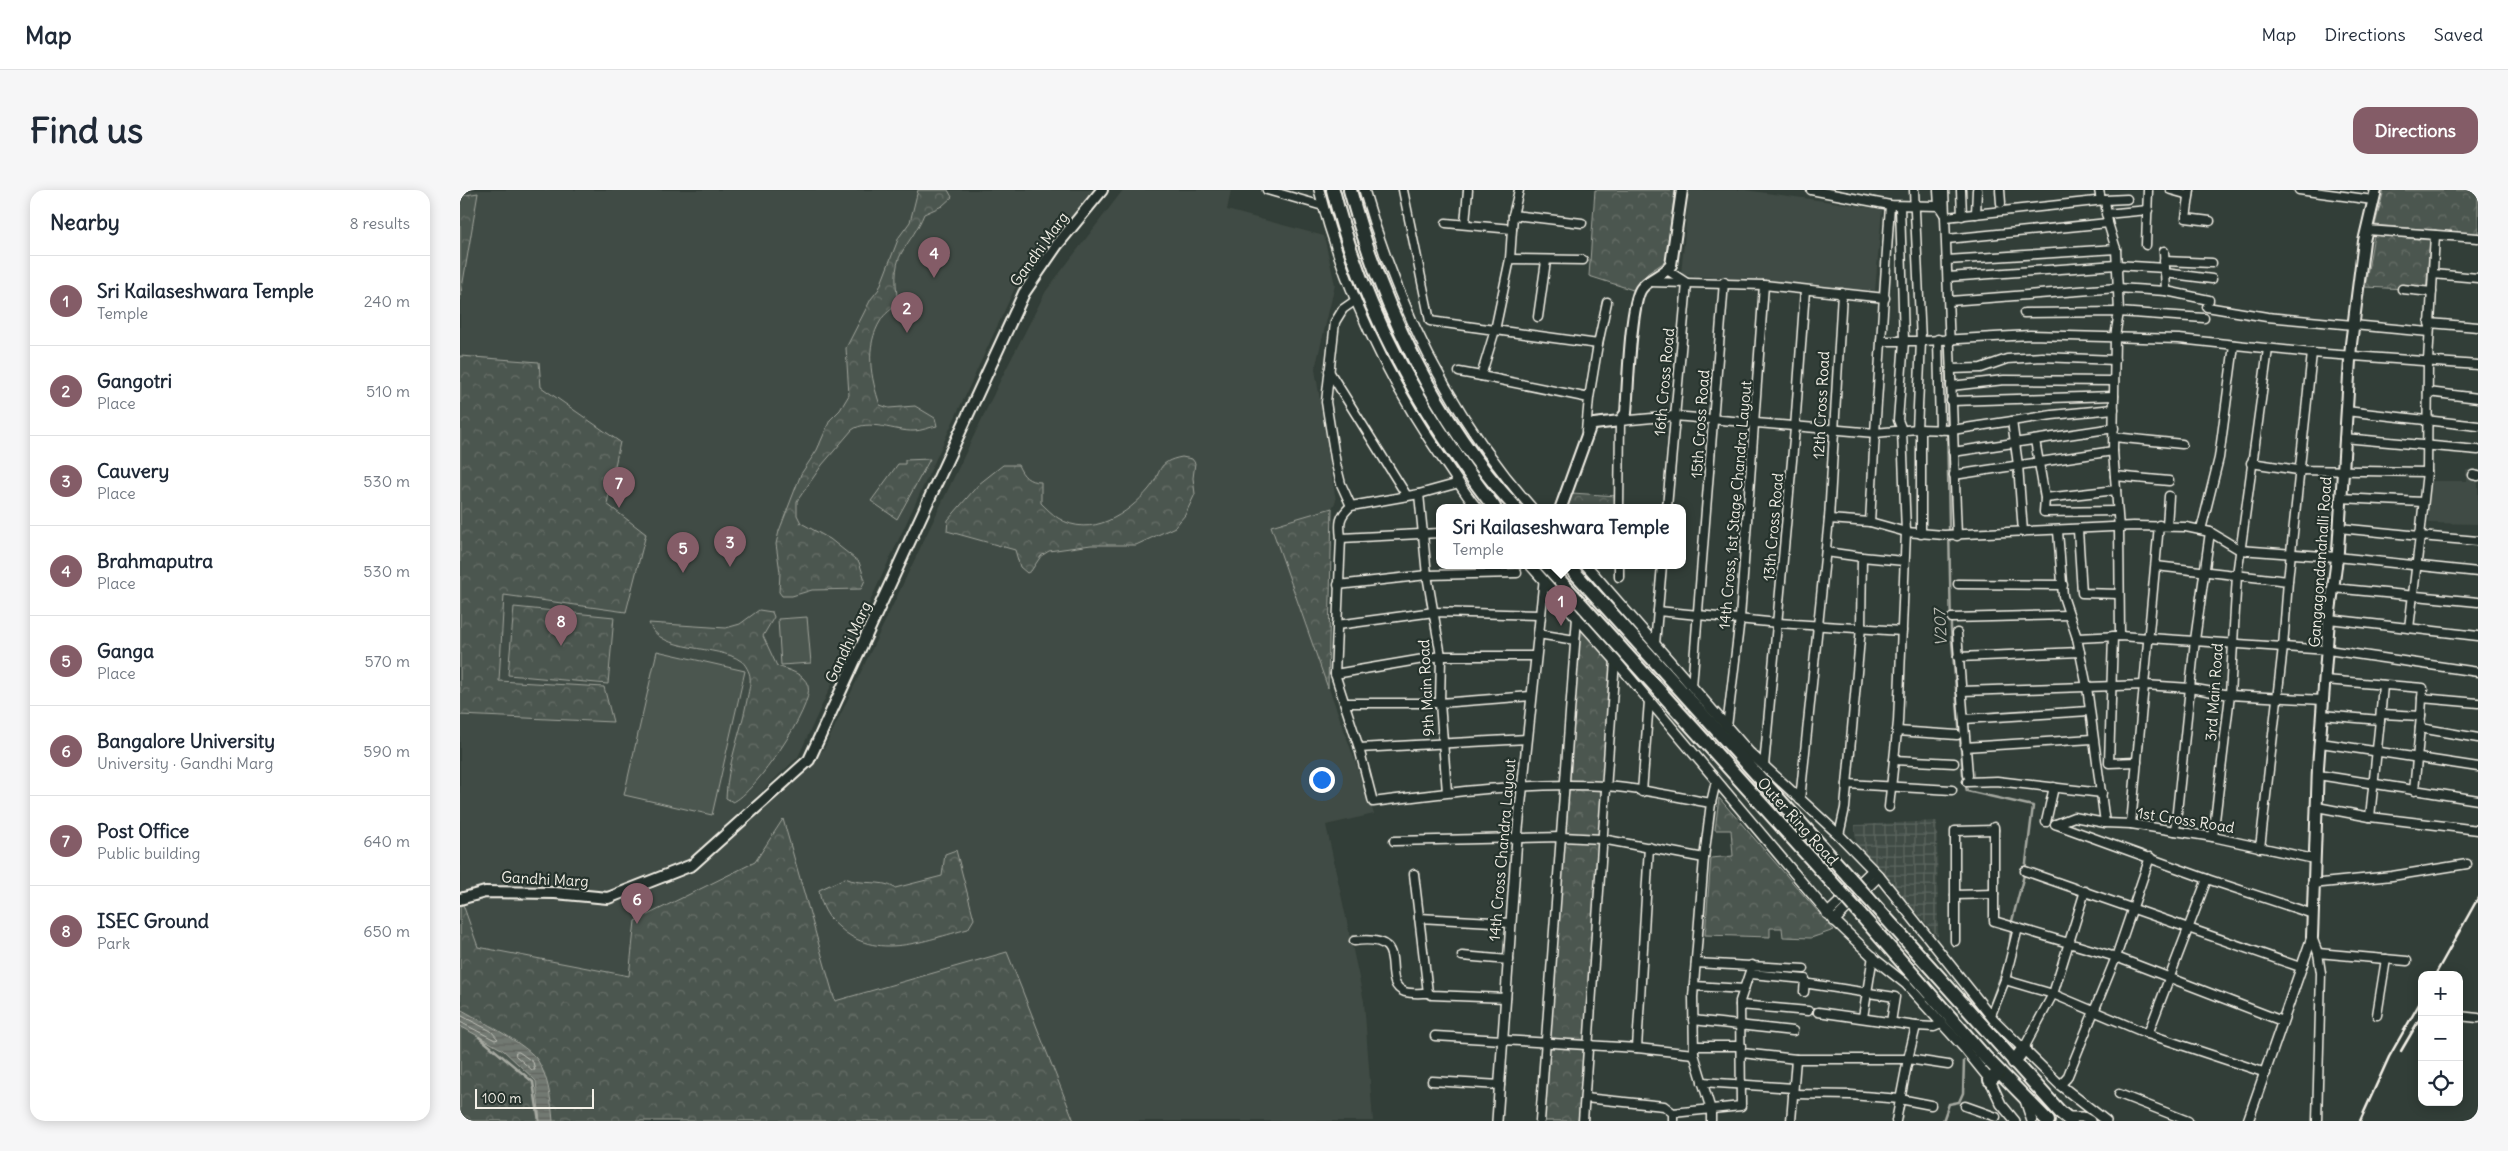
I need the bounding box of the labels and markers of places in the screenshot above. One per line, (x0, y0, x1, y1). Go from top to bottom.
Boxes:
pin: 4 (918, 237, 950, 278)
pin: 2 (891, 292, 923, 333)
pin: 7 (603, 467, 635, 508)
pin: 3 (714, 526, 746, 567)
pin: 5 (667, 532, 699, 573)
pin: 1 (1545, 585, 1577, 626)
pin: 8 (545, 605, 577, 646)
pin: 6 (621, 883, 653, 924)

